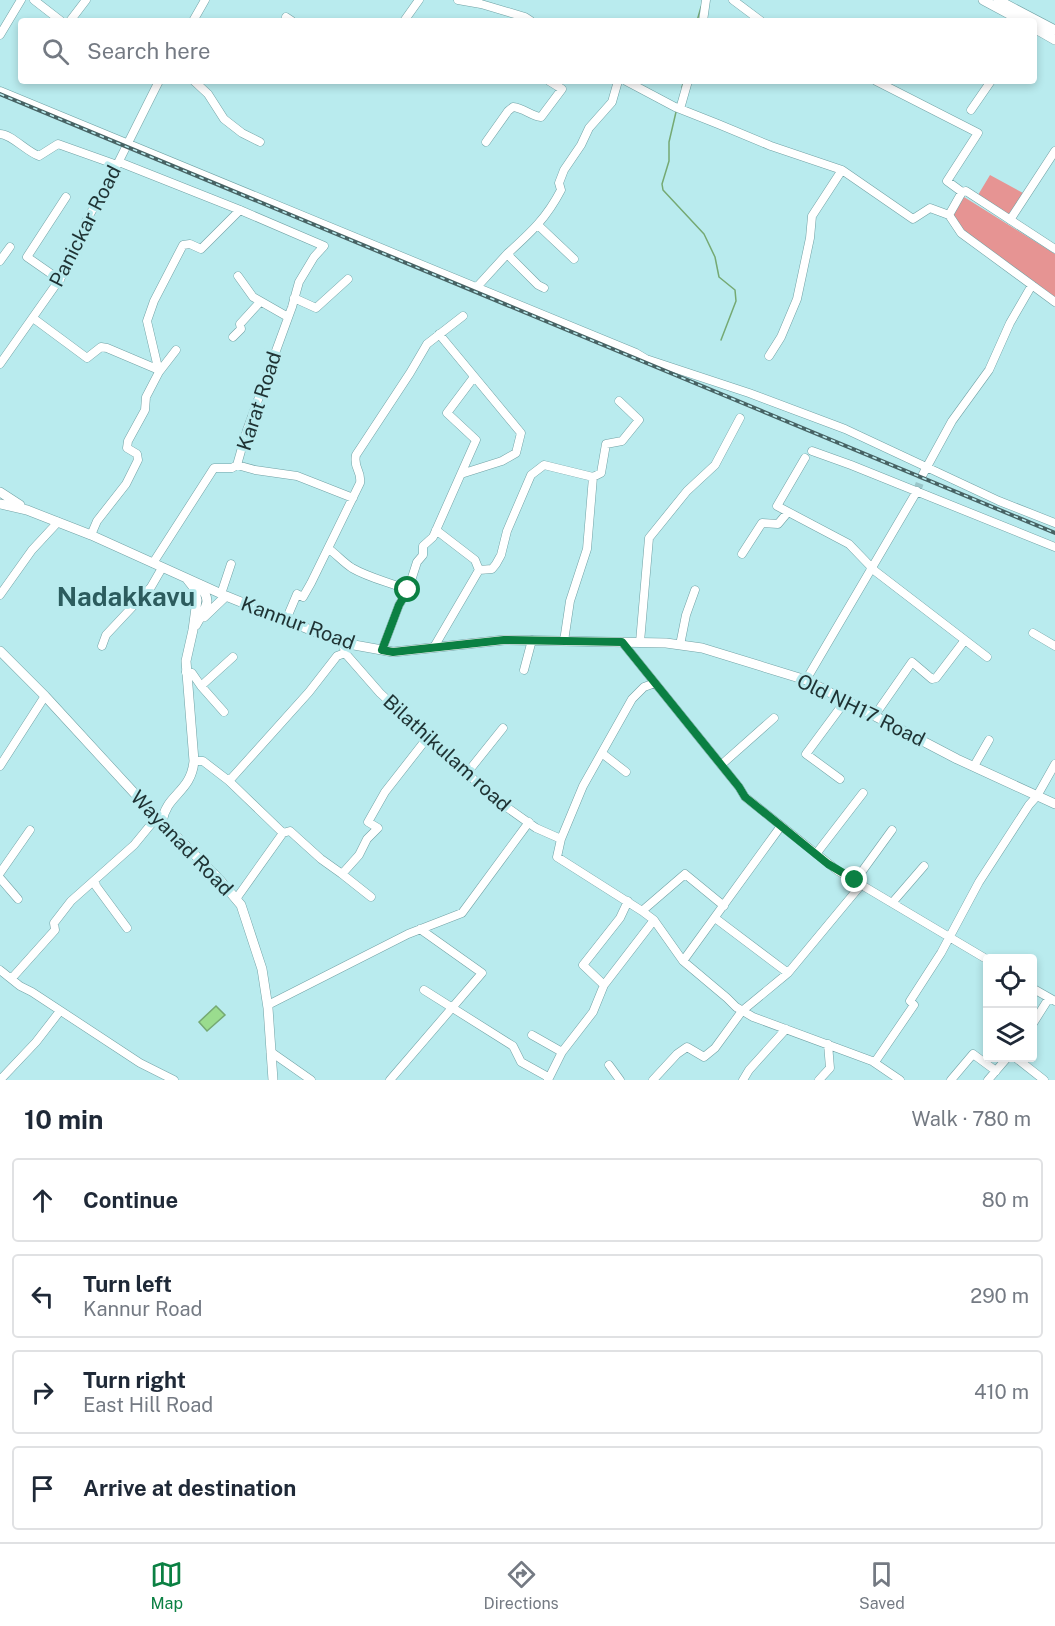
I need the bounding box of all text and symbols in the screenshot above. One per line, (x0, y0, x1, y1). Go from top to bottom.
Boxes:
search box (18, 18, 1037, 84)
icon: search (39, 35, 72, 68)
text: Search here (87, 38, 211, 64)
street label: Panickar Road (44, 161, 126, 291)
street label: Karat Road (232, 348, 286, 454)
route start (394, 576, 420, 602)
district label: Nadakkavu (57, 581, 195, 612)
street label: Kannur Road (238, 591, 358, 655)
street label: Old NH17 Road (793, 669, 929, 751)
street label: Bilathikulam road (378, 689, 516, 817)
street label: Wayanad Road (126, 785, 238, 901)
route end (841, 866, 867, 892)
map controls (983, 954, 1037, 1062)
button: locate (983, 954, 1037, 1008)
button: layers (983, 1008, 1037, 1062)
text: 10 min (24, 1104, 103, 1135)
text: Walk · 780 m (912, 1107, 1031, 1131)
icon: ahead (26, 1184, 59, 1217)
text: Continue (83, 1187, 178, 1213)
text: 80 m (982, 1188, 1029, 1212)
text: Turn left (83, 1271, 172, 1297)
icon: left (26, 1280, 59, 1313)
text: 290 m (970, 1284, 1029, 1308)
text: Kannur Road (83, 1297, 202, 1321)
text: Turn right (83, 1367, 186, 1393)
icon: right (26, 1376, 59, 1409)
text: 410 m (974, 1380, 1029, 1404)
text: East Hill Road (83, 1393, 213, 1417)
icon: arrive (26, 1472, 59, 1505)
text: Arrive at destination (83, 1475, 296, 1501)
tab: Map (150, 1558, 183, 1613)
tab: Directions (484, 1558, 559, 1613)
tab: Saved (859, 1558, 905, 1613)

